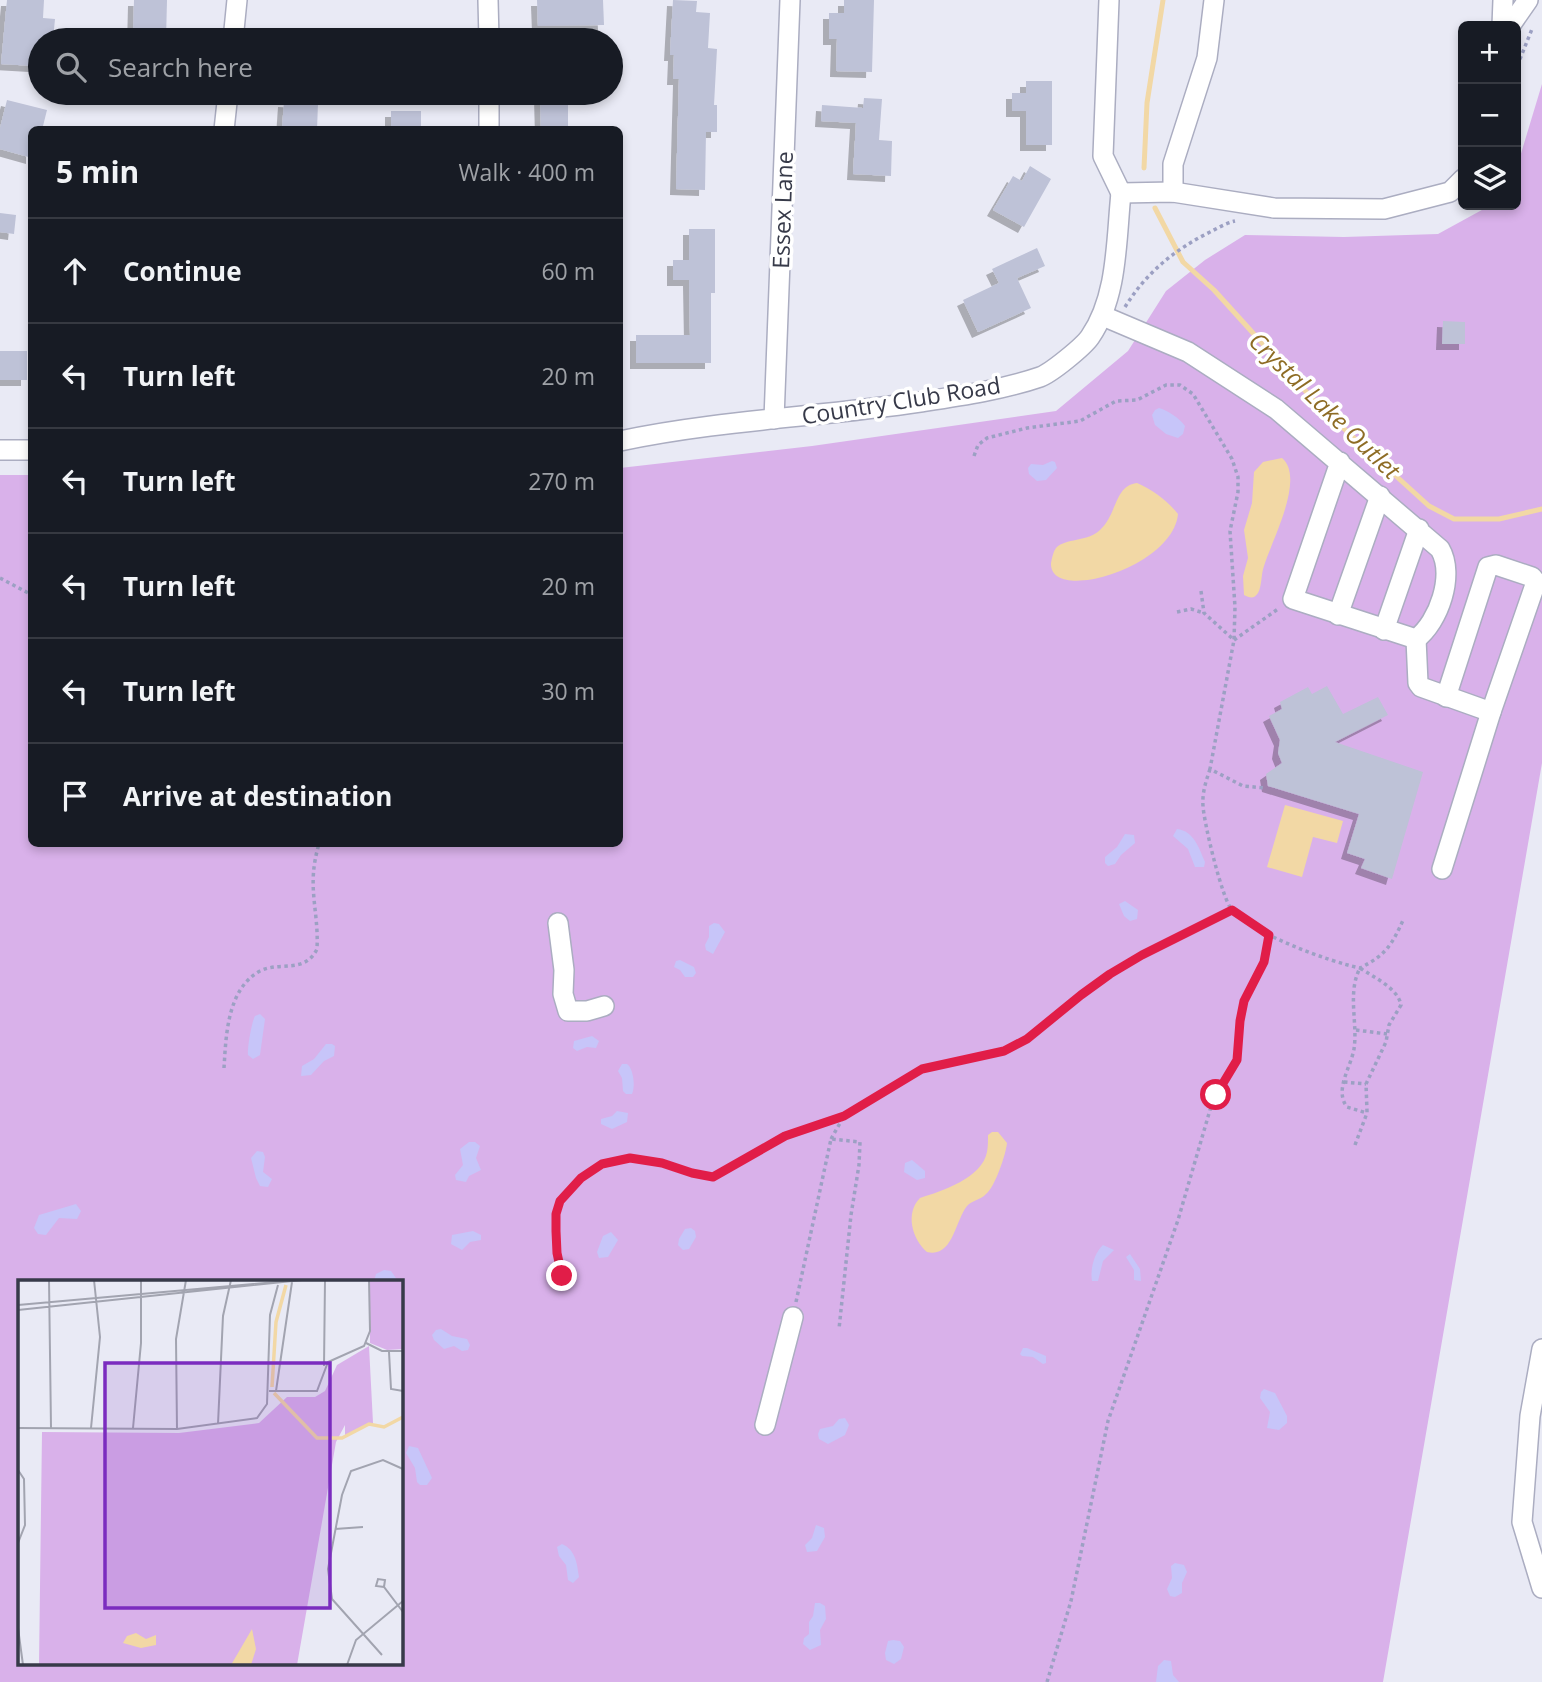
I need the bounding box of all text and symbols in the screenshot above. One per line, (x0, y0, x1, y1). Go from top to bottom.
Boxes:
map controls (1458, 21, 1521, 210)
button: + (1458, 21, 1521, 84)
search box (28, 28, 623, 105)
icon: search (52, 48, 90, 86)
text: Search here (108, 49, 253, 85)
button: − (1458, 84, 1521, 147)
button: layers (1458, 147, 1521, 210)
text: 5 min (56, 151, 139, 192)
street label: Essex Lane (764, 151, 800, 269)
text: Walk · 400 m (458, 156, 595, 188)
icon: ahead (56, 252, 94, 290)
text: Continue (123, 253, 242, 289)
text: 60 m (541, 255, 595, 287)
water label: Crystal Lake Outlet (1242, 324, 1409, 487)
icon: left (56, 357, 94, 395)
text: Turn left (123, 358, 235, 394)
text: 20 m (541, 360, 595, 392)
street label: Country Club Road (799, 368, 1003, 432)
icon: left (56, 462, 94, 500)
text: Turn left (123, 463, 235, 499)
text: 270 m (528, 465, 595, 497)
icon: left (56, 567, 94, 605)
text: Turn left (123, 568, 235, 604)
text: 20 m (541, 570, 595, 602)
icon: left (56, 672, 94, 710)
text: Turn left (123, 673, 235, 709)
text: 30 m (541, 675, 595, 707)
icon: arrive (56, 777, 94, 815)
text: Arrive at destination (123, 778, 392, 814)
route start (1200, 1079, 1231, 1110)
route end (546, 1260, 577, 1291)
inset map (18, 1280, 402, 1664)

